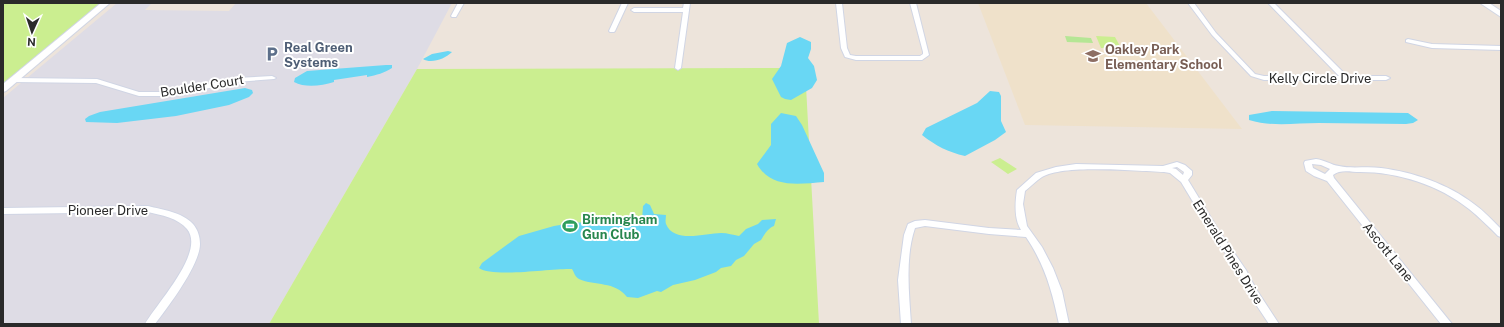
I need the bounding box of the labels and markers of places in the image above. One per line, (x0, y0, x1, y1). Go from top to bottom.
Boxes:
place label: Real Green Systems (284, 40, 353, 70)
place label: Oakley Park Elementary School (1105, 42, 1223, 72)
parking icon: Real Green Systems (263, 45, 281, 63)
school or university icon: Oakley Park Elementary School (1084, 47, 1102, 65)
place label: Birmingham Gun Club (582, 212, 657, 242)
sports icon: Birmingham Gun Club (561, 217, 579, 235)

